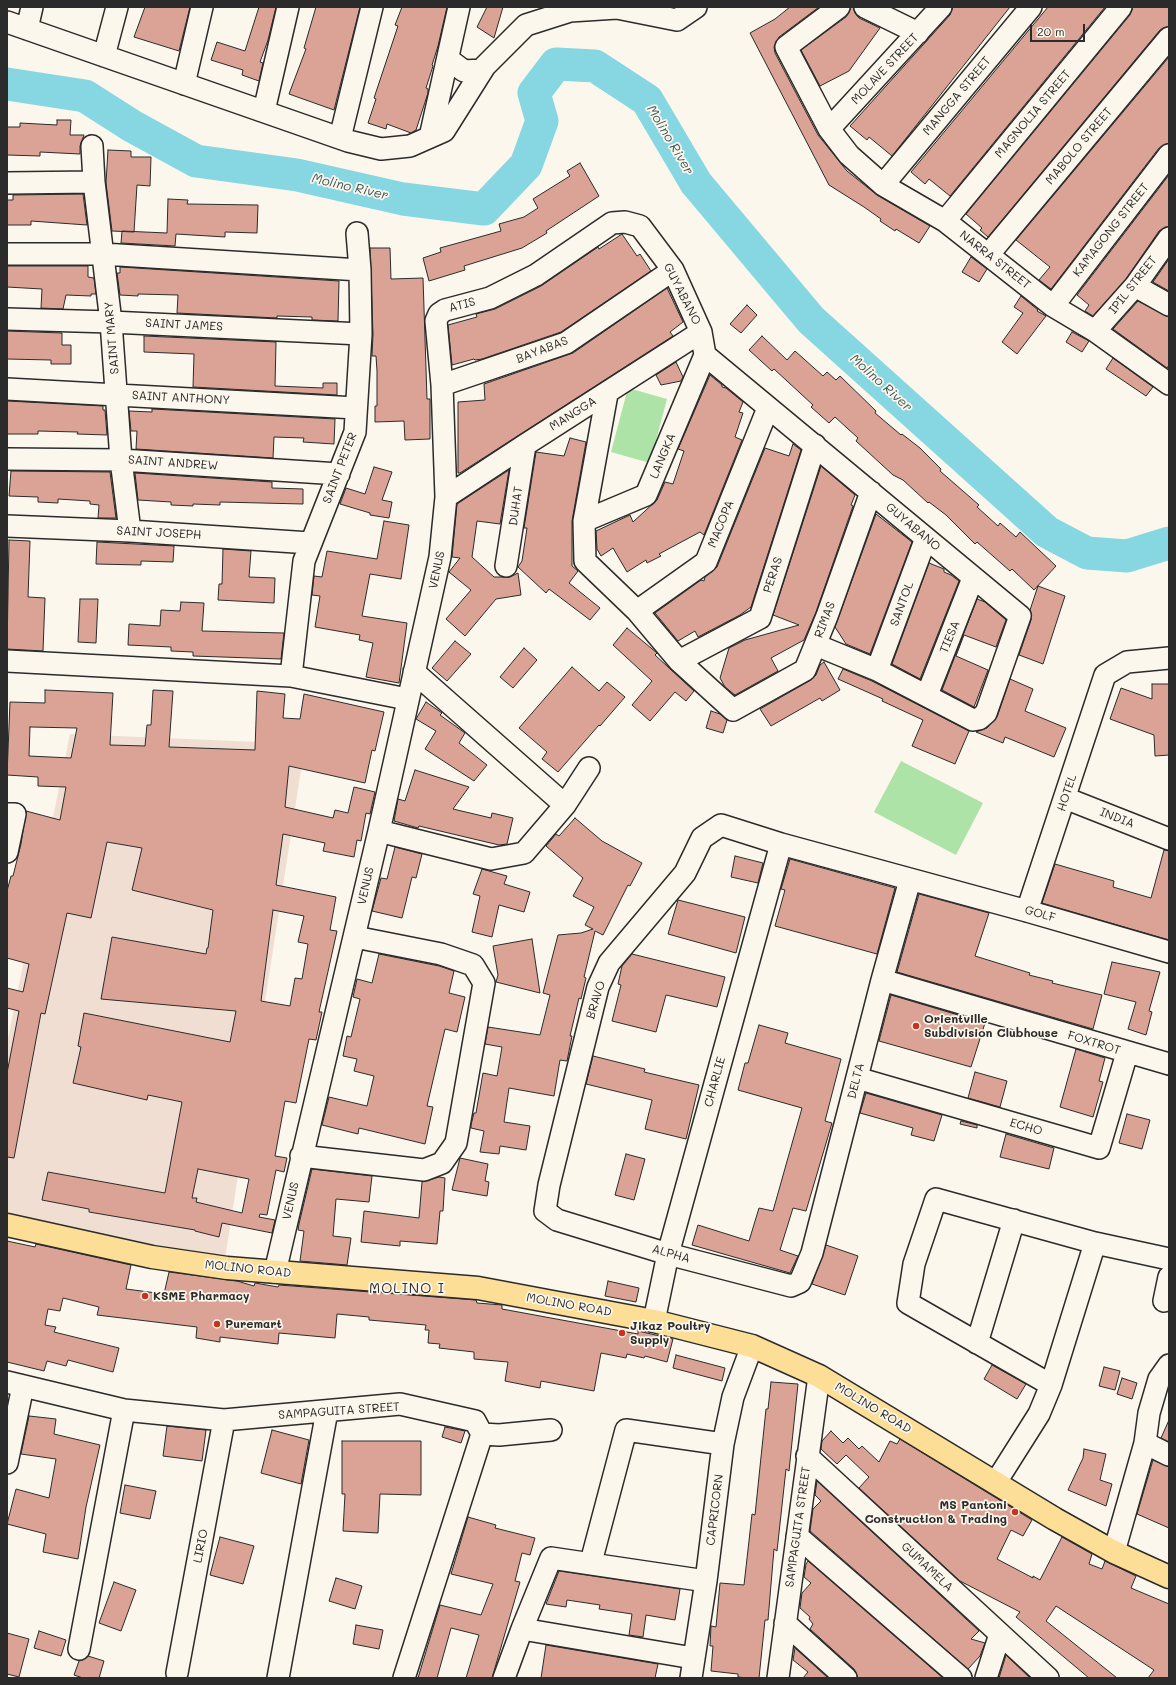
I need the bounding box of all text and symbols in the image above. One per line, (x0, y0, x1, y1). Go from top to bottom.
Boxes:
scale bar (1032, 16, 1087, 42)
text: 20 m (1037, 23, 1065, 39)
street label: MOLAVE STREET (848, 30, 922, 108)
street label: MANGGA STREET (920, 54, 994, 138)
street label: MAGNOLIA STREET (992, 67, 1074, 161)
water label: Molino River (643, 102, 697, 178)
street label: MABOLO STREET (1043, 105, 1115, 187)
water label: Molino River (310, 171, 390, 203)
street label: KAMAGONG STREET (1070, 180, 1152, 280)
street label: NARRA STREET (957, 228, 1033, 292)
street label: IPIL STREET (1106, 253, 1160, 317)
street label: GUYABANO (660, 261, 704, 327)
street label: ATIS (447, 295, 477, 315)
street label: SAINT MARY (102, 301, 122, 375)
street label: SAINT JAMES (145, 316, 223, 334)
street label: BAYABAS (514, 334, 570, 366)
water label: Molino River (847, 351, 915, 415)
street label: SAINT ANTHONY (132, 388, 230, 408)
street label: MANGGA (547, 394, 599, 434)
street label: SAINT PETER (320, 430, 360, 506)
street label: LANGKA (647, 431, 679, 481)
street label: SAINT ANDREW (128, 453, 218, 473)
street label: DUHAT (506, 485, 526, 527)
street label: MACOPA (705, 498, 737, 550)
street label: GUYABANO (883, 500, 943, 554)
street label: SAINT JOSEPH (116, 524, 202, 542)
street label: VENUS (426, 550, 448, 590)
street label: PERAS (760, 555, 786, 595)
street label: SANTOL (887, 580, 917, 628)
street label: RIMAS (812, 600, 838, 640)
street label: TIESA (937, 619, 963, 655)
street label: HOTEL (1054, 773, 1080, 813)
street label: INDIA (1098, 805, 1136, 831)
street label: VENUS (355, 866, 377, 906)
street label: GOLF (1023, 903, 1057, 925)
street label: BRAVO (583, 979, 609, 1021)
place label: Orientville Subdivision Clubhouse (924, 1012, 1058, 1040)
marker: Orientville Subdivision Clubhouse (911, 1021, 921, 1031)
street label: FOXTROT (1066, 1028, 1122, 1058)
street label: CHARLIE (701, 1055, 729, 1109)
street label: DELTA (845, 1062, 867, 1100)
street label: ECHO (1008, 1115, 1044, 1139)
street label: VENUS (280, 1181, 302, 1221)
street label: ALPHA (650, 1242, 692, 1266)
street label: MOLINO ROAD (204, 1257, 292, 1281)
district label: MOLINO I (369, 1281, 445, 1297)
place label: KSME Pharmacy (153, 1289, 249, 1303)
street label: MOLINO ROAD (525, 1290, 613, 1320)
marker: KSME Pharmacy (140, 1291, 150, 1301)
place label: Puremart (225, 1317, 282, 1331)
marker: Puremart (212, 1319, 222, 1329)
place label: Jikaz Poultry Supply (630, 1319, 711, 1347)
marker: Jikaz Poultry Supply (617, 1328, 627, 1338)
street label: MOLINO ROAD (832, 1380, 914, 1436)
street label: SAMPAGUITA STREET (278, 1400, 400, 1422)
street label: SAMPAGUITA STREET (782, 1466, 814, 1588)
street label: CAPRICORN (703, 1474, 727, 1546)
place label: MS Pantoni Construction & Trading (865, 1498, 1007, 1526)
marker: MS Pantoni Construction & Trading (1010, 1507, 1020, 1517)
street label: LIRIO (191, 1528, 211, 1564)
street label: GUMAMELA (898, 1539, 956, 1595)

